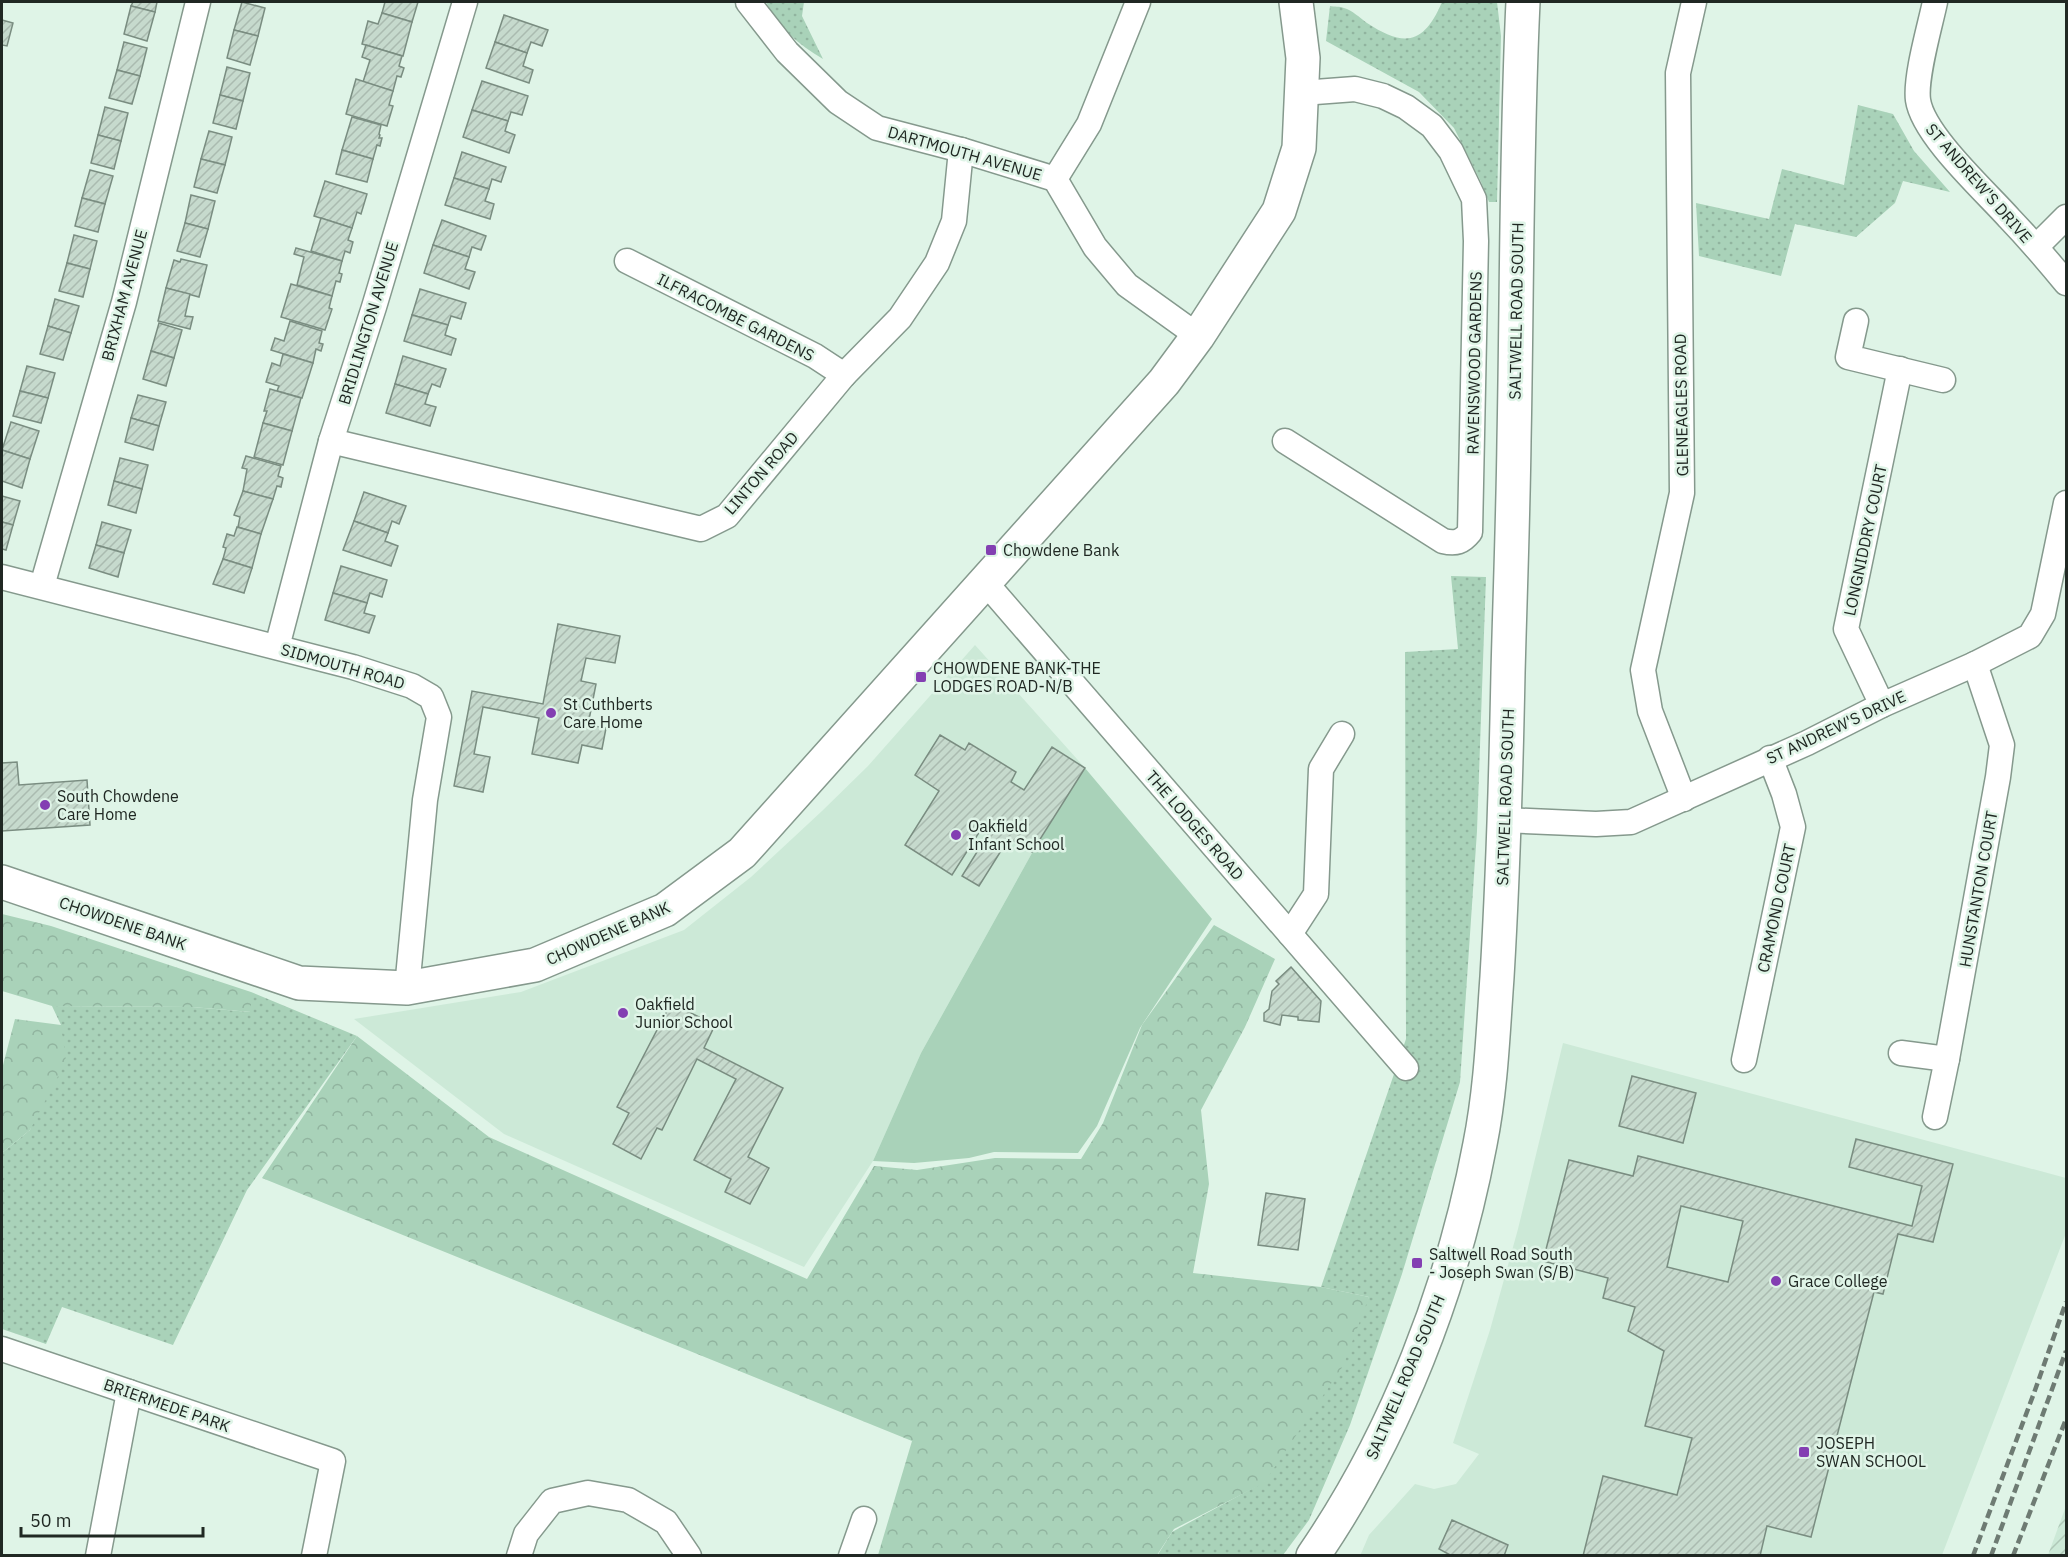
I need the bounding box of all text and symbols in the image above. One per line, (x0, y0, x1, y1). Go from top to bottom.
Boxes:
street label: ST ANDREW'S DRIVE (1922, 119, 2036, 247)
street label: DARTMOUTH AVENUE (886, 121, 1044, 185)
street label: SALTWELL ROAD SOUTH (1504, 222, 1528, 400)
street label: BRIXHAM AVENUE (97, 227, 151, 363)
street label: BRIDLINGTON AVENUE (334, 239, 402, 407)
street label: ILFRACOMBE GARDENS (654, 269, 818, 365)
street label: RAVENSWOOD GARDENS (1462, 271, 1486, 455)
street label: GLENEAGLES ROAD (1670, 333, 1692, 477)
street label: LINTON ROAD (720, 428, 802, 518)
street label: LONGNIDDRY COURT (1839, 462, 1891, 618)
place label: Chowdene Bank (1003, 540, 1120, 560)
marker: Chowdene Bank (984, 543, 998, 557)
street label: SIDMOUTH ROAD (279, 639, 407, 693)
place label: CHOWDENE BANK-THE LODGES ROAD-N/B (933, 658, 1101, 696)
marker: CHOWDENE BANK-THE LODGES ROAD-N/B (914, 670, 928, 684)
street label: ST ANDREW'S DRIVE (1763, 686, 1909, 768)
place label: St Cuthberts Care Home (563, 694, 653, 732)
marker: St Cuthberts Care Home (544, 706, 558, 720)
street label: SALTWELL ROAD SOUTH (1492, 708, 1518, 886)
street label: THE LODGES ROAD (1142, 766, 1248, 884)
place label: South Chowdene Care Home (57, 786, 179, 824)
marker: South Chowdene Care Home (38, 798, 52, 812)
street label: HUNSTANTON COURT (1954, 809, 2002, 969)
place label: Oakfield Infant School (968, 816, 1064, 854)
marker: Oakfield Infant School (949, 828, 963, 842)
street label: CRAMOND COURT (1753, 842, 1799, 974)
street label: CHOWDENE BANK (57, 892, 189, 954)
street label: CHOWDENE BANK (543, 897, 673, 969)
place label: Oakfield Junior School (635, 994, 733, 1032)
marker: Oakfield Junior School (616, 1006, 630, 1020)
place label: Saltwell Road South - Joseph Swan (S/B) (1429, 1244, 1574, 1282)
marker: Saltwell Road South - Joseph Swan (S/B) (1410, 1256, 1424, 1270)
place label: Grace College (1788, 1271, 1888, 1291)
marker: Grace College (1769, 1274, 1783, 1288)
street label: SALTWELL ROAD SOUTH (1361, 1292, 1449, 1462)
street label: BRIERMEDE PARK (101, 1374, 233, 1436)
place label: JOSEPH SWAN SCHOOL (1816, 1433, 1926, 1471)
marker: JOSEPH SWAN SCHOOL (1797, 1445, 1811, 1459)
scale bar (21, 1500, 202, 1538)
text: 50 m (30, 1509, 72, 1532)

